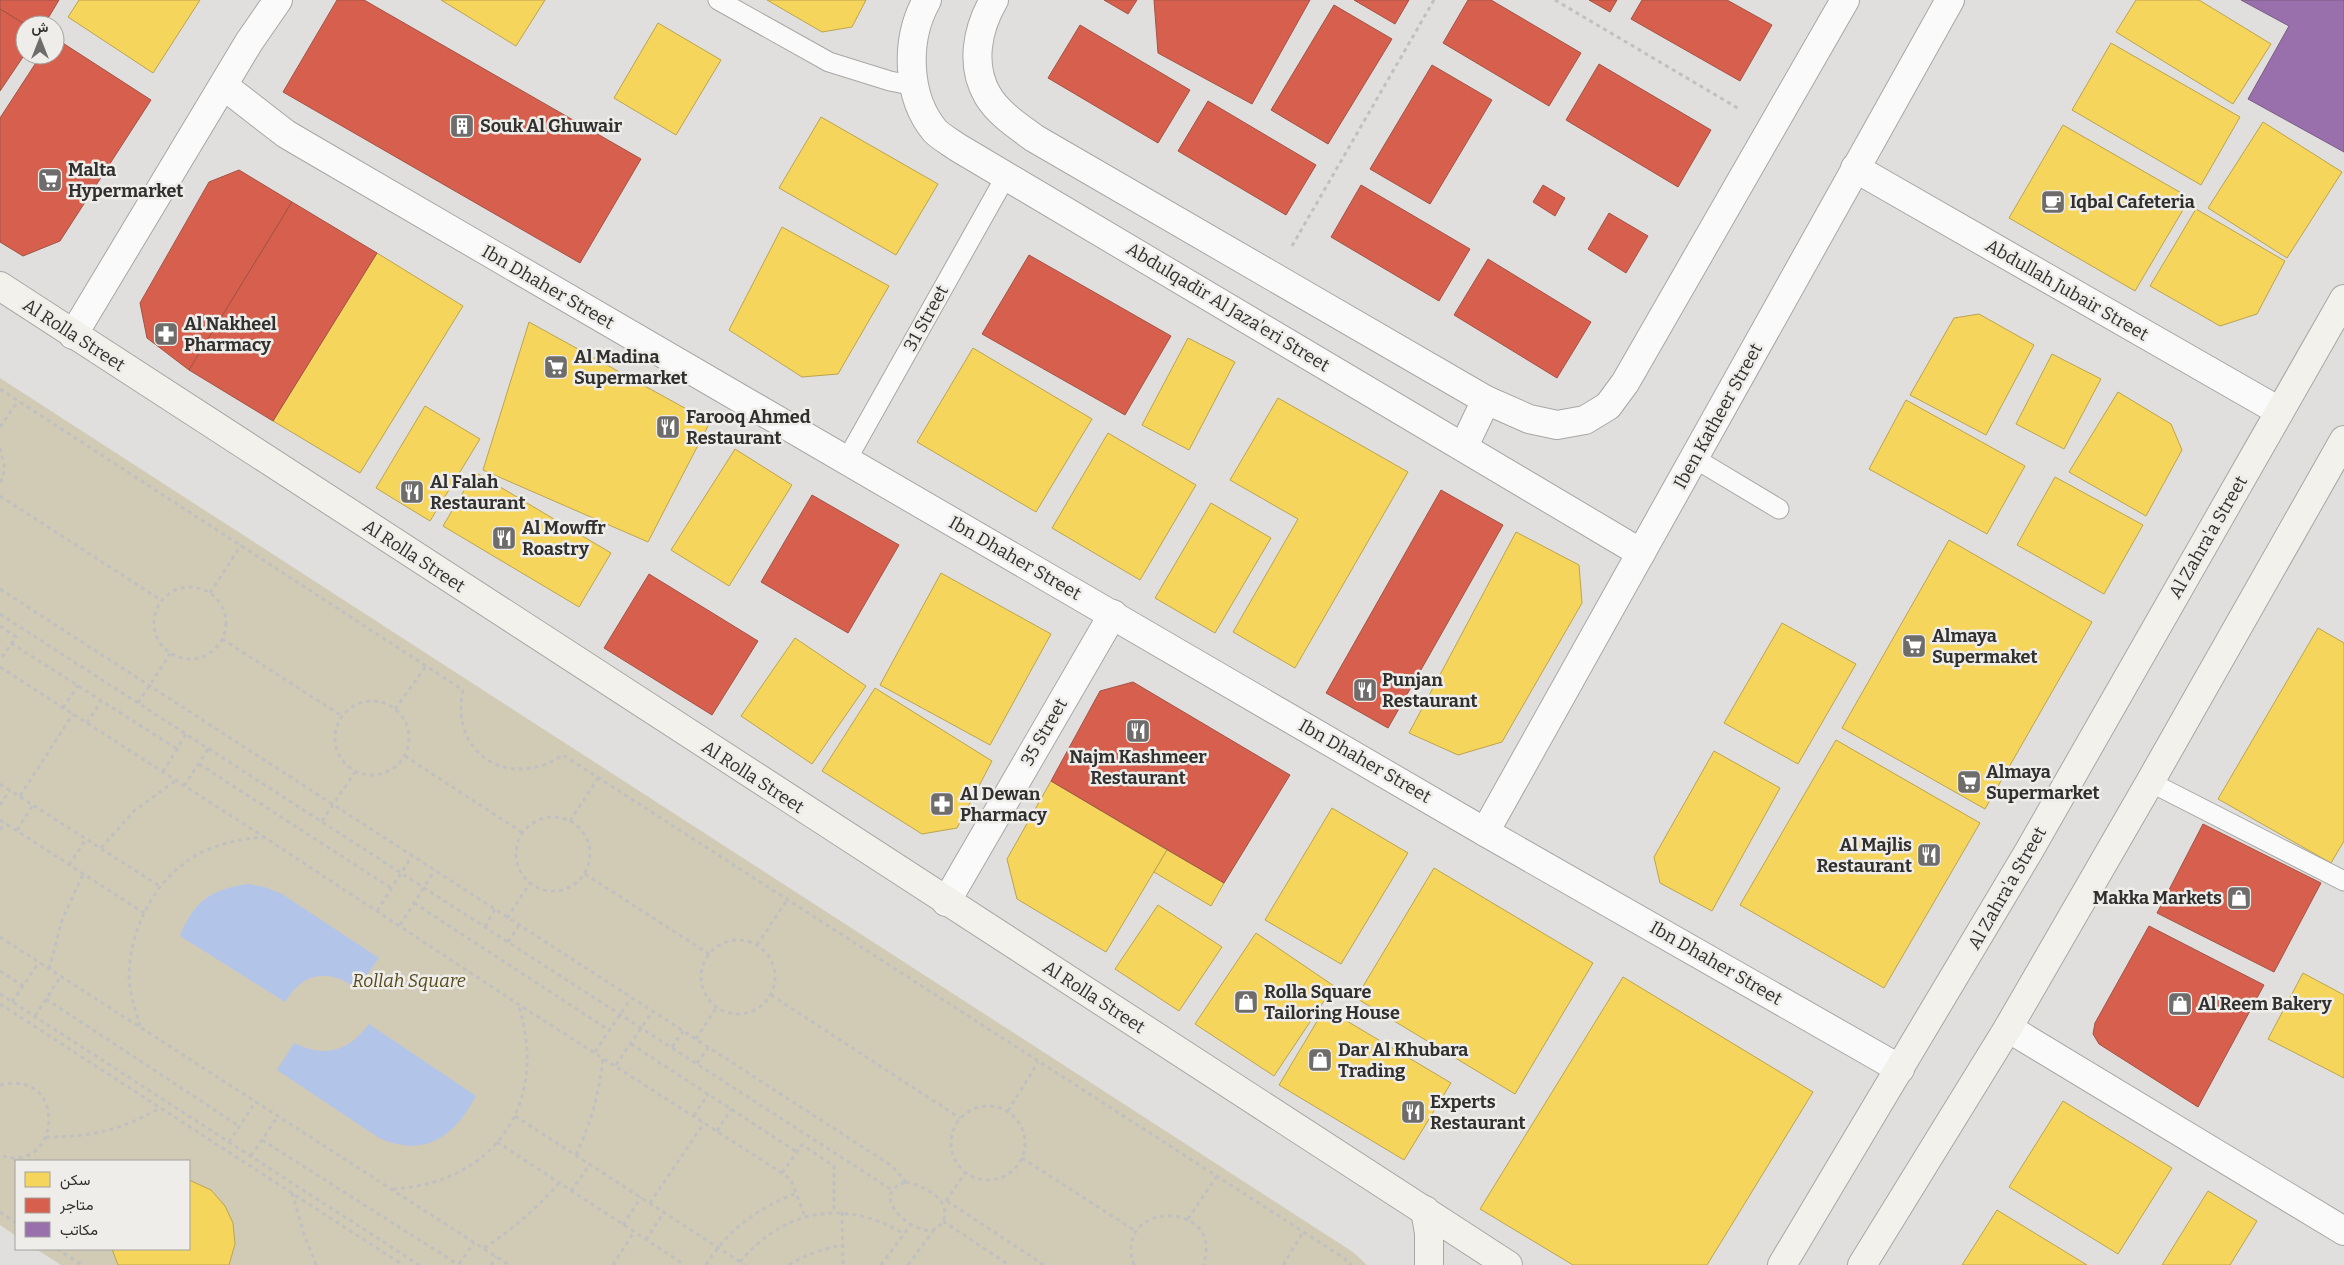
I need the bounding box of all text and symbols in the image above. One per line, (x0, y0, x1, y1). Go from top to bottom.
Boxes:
north arrow (15, 15, 65, 65)
text: ش (32, 19, 49, 36)
building icon: Souk Al Ghuwair (449, 113, 475, 139)
place label: Souk Al Ghuwair (480, 115, 623, 137)
place label: Malta Hypermarket (68, 159, 183, 202)
supermarket icon: Malta Hypermarket (37, 167, 63, 193)
cafe icon: Iqbal Cafeteria (2040, 189, 2066, 215)
place label: Iqbal Cafeteria (2070, 191, 2195, 213)
street label: Abdullah Jubair Street (1982, 234, 2153, 346)
street label: Abdulqadir Al Jaza'eri Street (1122, 238, 1334, 377)
street label: Ibn Dhaher Street (478, 240, 618, 334)
street label: 31 Street (899, 281, 953, 355)
street label: Al Rolla Street (19, 294, 130, 376)
place label: Al Nakheel Pharmacy (184, 313, 277, 356)
pharmacy icon: Al Nakheel Pharmacy (153, 321, 179, 347)
street label: Iben Katheer Street (1669, 339, 1767, 493)
place label: Al Madina Supermarket (574, 346, 688, 389)
supermarket icon: Al Madina Supermarket (543, 354, 569, 380)
place label: Farooq Ahmed Restaurant (686, 406, 811, 449)
restaurant icon: Farooq Ahmed Restaurant (655, 414, 681, 440)
place label: Al Falah Restaurant (430, 471, 526, 514)
street label: Al Zahra'a Street (2164, 471, 2252, 602)
restaurant icon: Al Falah Restaurant (399, 479, 425, 505)
street label: Ibn Dhaher Street (945, 511, 1085, 605)
street label: Al Rolla Street (359, 515, 470, 597)
place label: Al Mowffr Roastry (522, 517, 606, 560)
restaurant icon: Al Mowffr Roastry (491, 525, 517, 551)
place label: Almaya Supermaket (1932, 625, 2038, 668)
supermarket icon: Almaya Supermaket (1901, 633, 1927, 659)
place label: Punjan Restaurant (1382, 669, 1478, 712)
restaurant icon: Punjan Restaurant (1352, 677, 1378, 703)
street label: 35 Street (1016, 694, 1072, 770)
street label: Ibn Dhaher Street (1295, 714, 1435, 808)
restaurant icon: Najm Kashmeer Restaurant (1125, 718, 1151, 744)
street label: Al Rolla Street (698, 736, 809, 818)
place label: Najm Kashmeer Restaurant (1069, 746, 1207, 789)
place label: Almaya Supermarket (1986, 761, 2100, 804)
supermarket icon: Almaya Supermarket (1956, 769, 1982, 795)
place label: Al Dewan Pharmacy (960, 783, 1048, 826)
pharmacy icon: Al Dewan Pharmacy (929, 791, 955, 817)
street label: Al Zahra'a Street (1963, 822, 2051, 953)
place label: Al Majlis Restaurant (1816, 834, 1912, 877)
restaurant icon: Al Majlis Restaurant (1916, 842, 1942, 868)
shop icon: Makka Markets (2226, 885, 2252, 911)
place label: Makka Markets (2093, 887, 2222, 909)
street label: Ibn Dhaher Street (1646, 916, 1786, 1010)
street label: Al Rolla Street (1039, 956, 1150, 1038)
park label: Rollah Square (352, 970, 466, 992)
place label: Rolla Square Tailoring House (1264, 981, 1400, 1024)
shop icon: Rolla Square Tailoring House (1233, 989, 1259, 1015)
shop icon: Al Reem Bakery (2167, 991, 2193, 1017)
place label: Al Reem Bakery (2198, 993, 2333, 1015)
place label: Dar Al Khubara Trading (1338, 1039, 1468, 1082)
shop icon: Dar Al Khubara Trading (1307, 1047, 1333, 1073)
place label: Experts Restaurant (1430, 1091, 1526, 1134)
restaurant icon: Experts Restaurant (1400, 1099, 1426, 1125)
legend (15, 1160, 190, 1250)
text: سكن (60, 1171, 90, 1190)
text: متاجر (59, 1196, 94, 1214)
text: مكاتب (60, 1221, 98, 1239)

